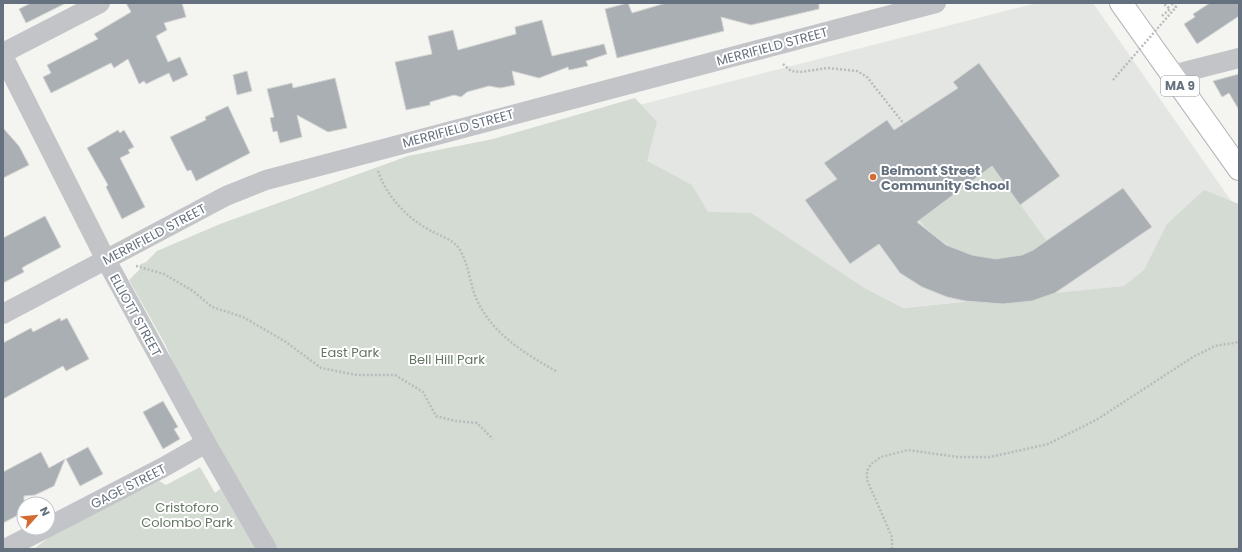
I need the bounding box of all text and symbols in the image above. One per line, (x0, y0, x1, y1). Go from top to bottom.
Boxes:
street label: MERRIFIELD STREET (714, 22, 830, 70)
road number: MA 9 (1161, 76, 1199, 96)
street label: MERRIFIELD STREET (400, 104, 516, 152)
place label: Belmont Street Community School (881, 161, 1010, 195)
marker: Belmont Street Community School (868, 172, 878, 182)
street label: MERRIFIELD STREET (99, 199, 209, 270)
street label: ELLIOTT STREET (105, 270, 166, 360)
park label: East Park (321, 343, 379, 362)
park label: Bell Hill Park (409, 350, 485, 369)
street label: GAGE STREET (87, 459, 169, 514)
north arrow (16, 496, 56, 536)
park label: Cristoforo Colombo Park (141, 498, 233, 532)
text: N (36, 504, 54, 519)

